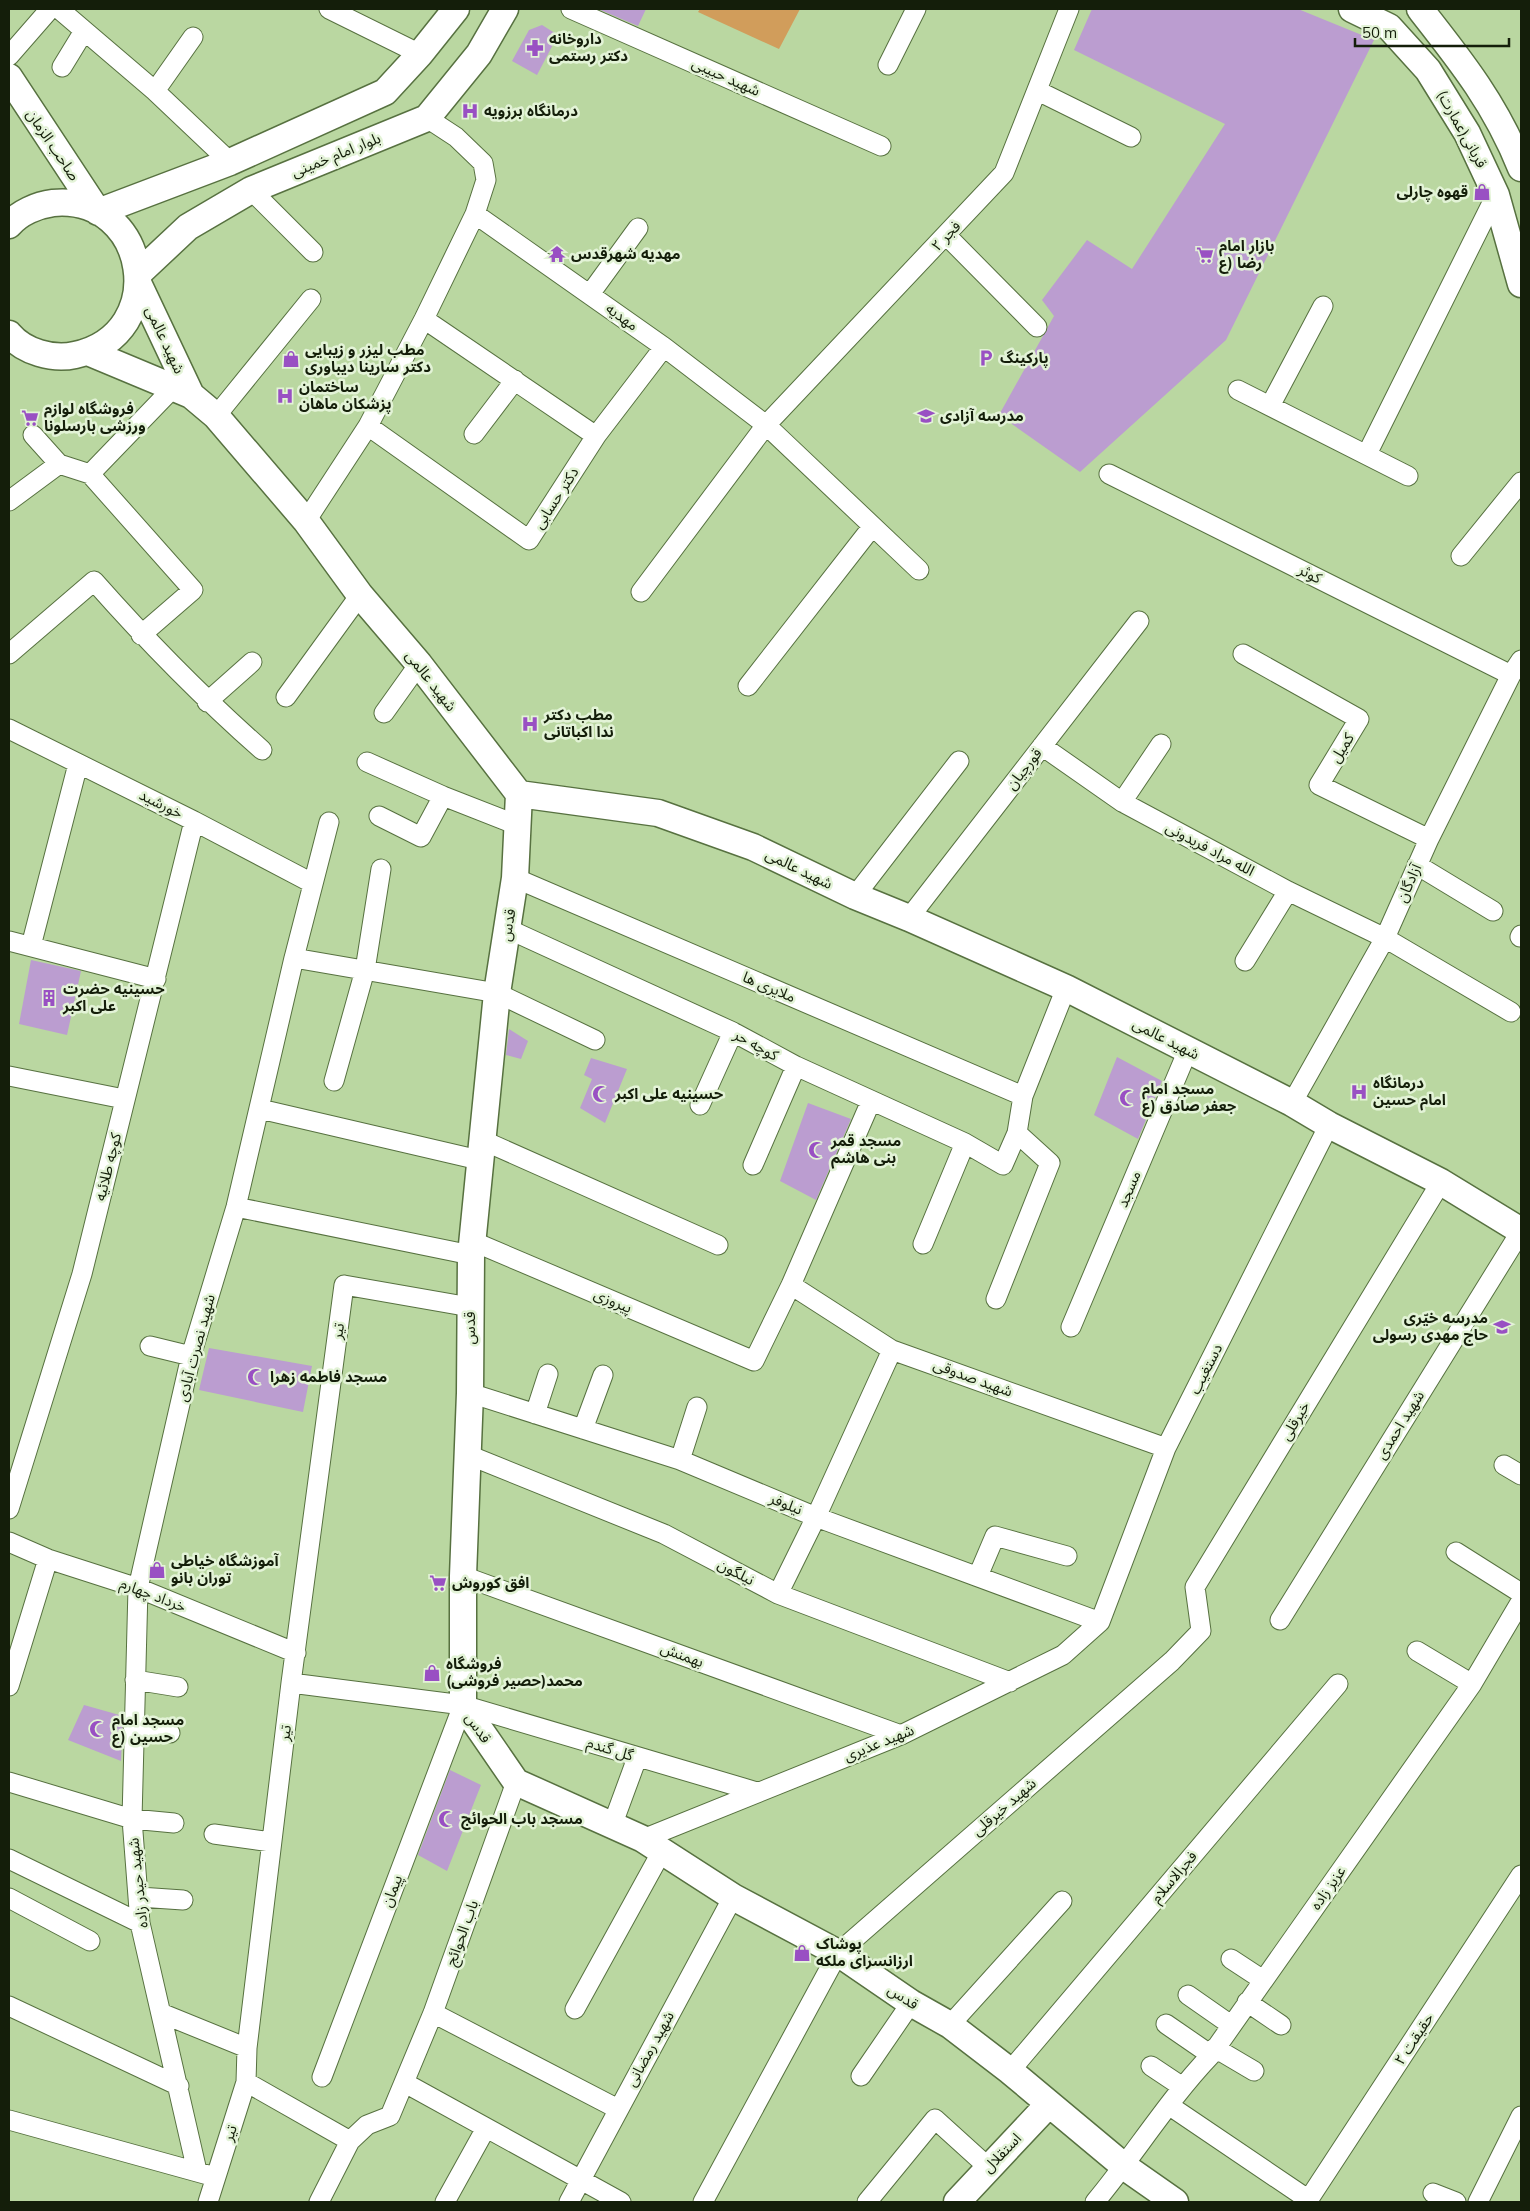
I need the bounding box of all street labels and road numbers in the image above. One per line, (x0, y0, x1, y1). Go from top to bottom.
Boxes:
street label: شهید حبیبی (689, 53, 763, 100)
street label: (عمارت)قربانی (1433, 86, 1492, 171)
street label: صاحب الزمان (23, 105, 84, 184)
street label: بلوار امام خمینی (288, 128, 384, 183)
street label: فجر ۲ (927, 216, 965, 255)
street label: مهدیه (602, 299, 642, 335)
street label: شهید عالمی (142, 303, 189, 377)
street label: دکتر حسابی (529, 463, 583, 532)
street label: کوثر (1294, 559, 1326, 588)
street label: شهید عالمی (402, 646, 461, 715)
street label: کمیل (1325, 729, 1358, 766)
street label: قورچیان (1001, 744, 1047, 794)
street label: خورشید (136, 785, 186, 822)
street label: الله مراد فریدونی (1163, 817, 1258, 880)
street label: شهید عالمی (763, 844, 836, 893)
street label: آزادگان (1392, 860, 1426, 905)
street label: قدس (496, 907, 520, 943)
street label: ملایری ها (740, 967, 798, 1006)
street label: شهید عالمی (1130, 1014, 1203, 1064)
street label: کوچه حر (729, 1024, 783, 1066)
street label: کوچه طلائیه (90, 1130, 126, 1203)
street label: مسجد (1112, 1168, 1145, 1210)
street label: پیروزی (591, 1284, 635, 1318)
street label: شهید نصرت آبادی (172, 1292, 219, 1404)
street label: قدس (460, 1311, 479, 1344)
street label: تیر (327, 1322, 348, 1341)
street label: دستغیب (1185, 1340, 1226, 1397)
street label: شهید صدوقی (931, 1354, 1016, 1401)
street label: شهید احمدی (1371, 1387, 1428, 1463)
street label: خیرقلی (1276, 1398, 1314, 1444)
street label: نیلوفر (766, 1488, 805, 1519)
street label: نیلگون (715, 1554, 758, 1589)
street label: خرداد چهارم (117, 1573, 189, 1618)
street label: بهمنش (658, 1638, 706, 1671)
street label: قدس (461, 1709, 496, 1747)
street label: شهید عذیری (841, 1720, 917, 1765)
street label: تیر (274, 1724, 295, 1743)
street label: گل گندم (584, 1732, 636, 1767)
street label: شهید خیرقلی (968, 1773, 1040, 1840)
street label: شهید حیدر زاده (123, 1837, 152, 1929)
street label: فجرالاسلام (1146, 1847, 1203, 1908)
street label: عزیز زاده (1306, 1862, 1350, 1913)
street label: پیمان (377, 1872, 407, 1910)
street label: باب الحوائج (441, 1897, 485, 1969)
street label: قدس (884, 1980, 922, 2014)
street label: شهید رمضانی (621, 2008, 678, 2090)
street label: حقیقت ۲ (1390, 2009, 1437, 2068)
street label: تیر (218, 2122, 241, 2144)
street label: استقلال (978, 2129, 1025, 2176)

